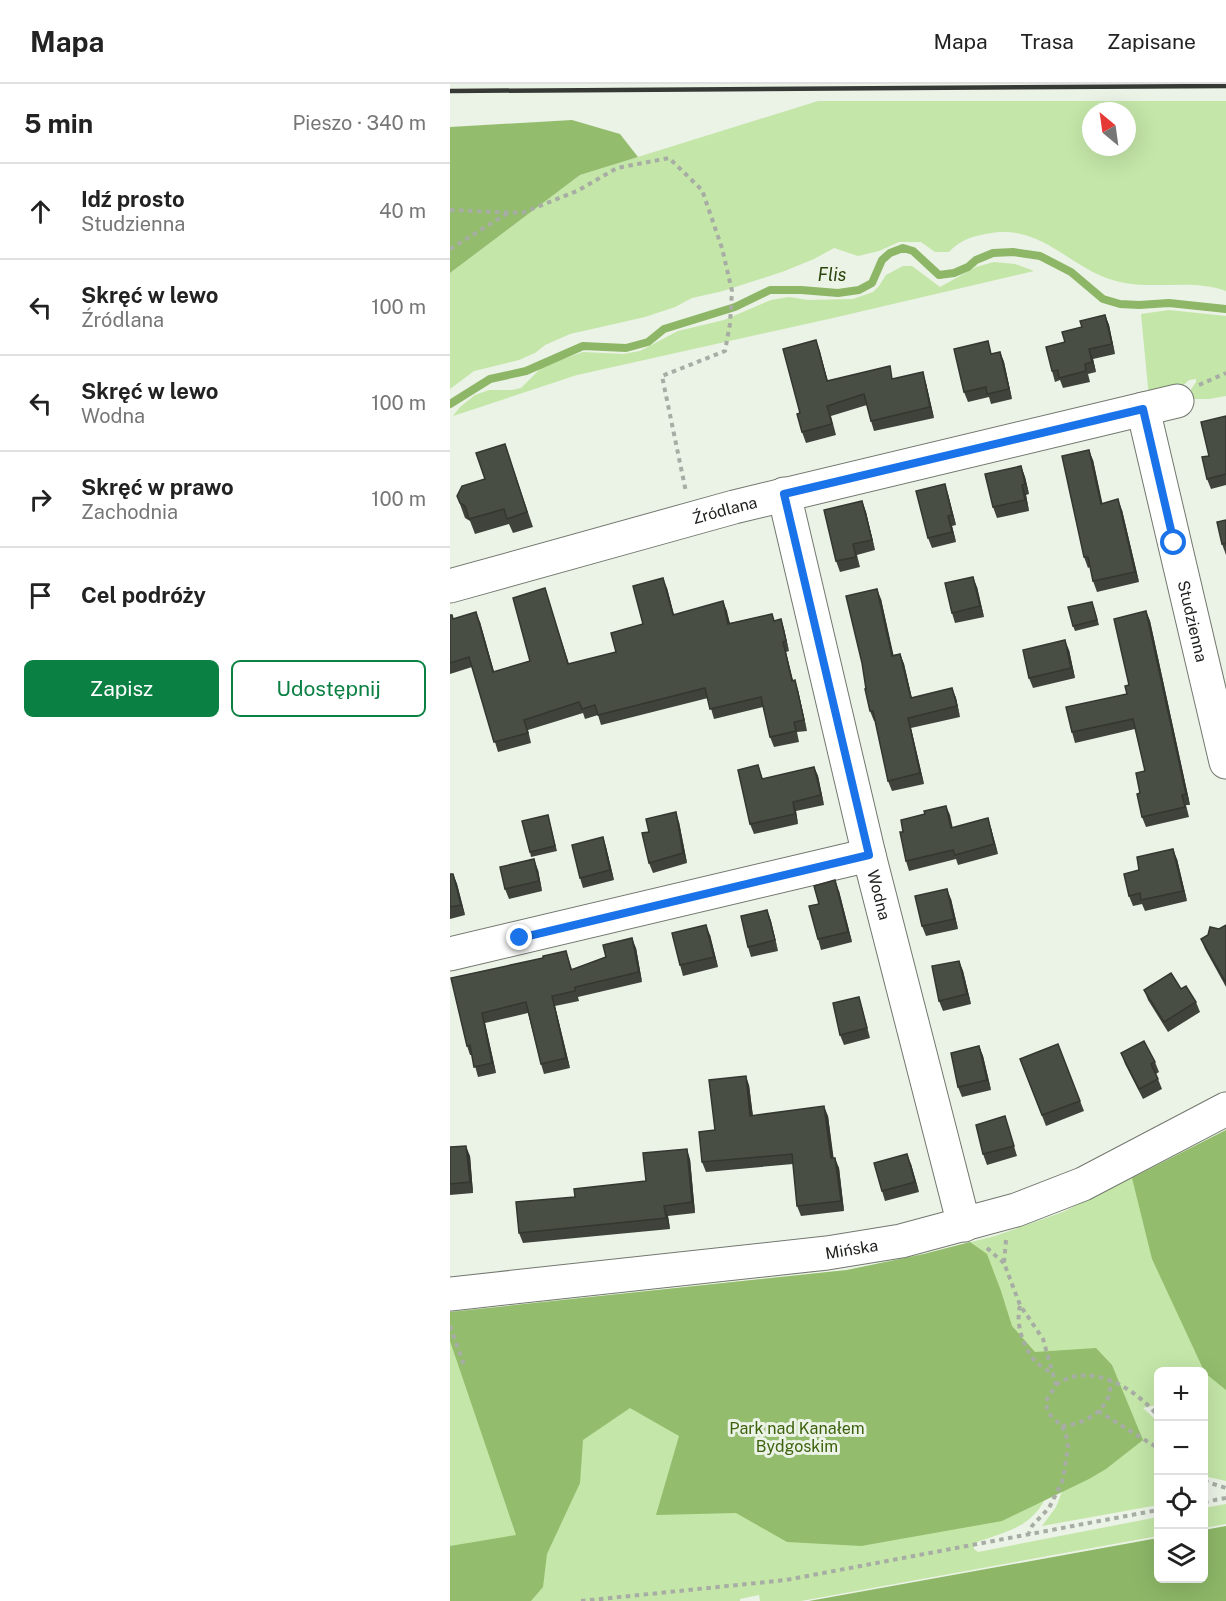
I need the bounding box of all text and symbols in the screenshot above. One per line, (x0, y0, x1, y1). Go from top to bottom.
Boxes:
text: Mapa (30, 25, 104, 58)
text: Mapa (933, 29, 988, 54)
text: Trasa (1021, 29, 1074, 54)
text: Zapisane (1107, 29, 1196, 54)
north arrow (1082, 102, 1136, 156)
text: 5 min (24, 108, 93, 139)
text: Pieszo · 340 m (293, 111, 426, 135)
text: Idź prosto (81, 186, 185, 212)
icon: ahead (24, 195, 57, 228)
text: 40 m (379, 199, 426, 223)
text: Studzienna (81, 212, 185, 236)
water label: Flis (818, 264, 847, 285)
text: Skręć w lewo (81, 282, 218, 308)
icon: left (24, 291, 57, 324)
text: 100 m (371, 295, 426, 319)
text: Źródlana (81, 308, 164, 332)
text: Skręć w lewo (81, 378, 218, 404)
icon: left (24, 387, 57, 420)
text: 100 m (371, 391, 426, 415)
text: Wodna (81, 404, 145, 428)
text: Skręć w prawo (81, 474, 234, 500)
icon: right (24, 483, 57, 516)
text: 100 m (371, 487, 426, 511)
street label: Źródlana (690, 493, 759, 528)
text: Zachodnia (81, 500, 178, 524)
route start (1160, 529, 1186, 555)
icon: arrive (24, 579, 57, 612)
street label: Studzienna (1174, 579, 1211, 664)
text: Cel podróży (81, 582, 206, 608)
button: Zapisz (24, 660, 219, 717)
button: Udostępnij (231, 660, 426, 717)
street label: Wodna (863, 868, 894, 922)
route end (506, 924, 532, 950)
street label: Mińska (824, 1236, 879, 1263)
map controls (1154, 1367, 1208, 1583)
button: + (1154, 1367, 1208, 1421)
park label: Park nad Kanałem Bydgoskim (729, 1419, 865, 1456)
button: − (1154, 1421, 1208, 1475)
button: locate (1154, 1475, 1208, 1529)
button: layers (1154, 1529, 1208, 1583)

